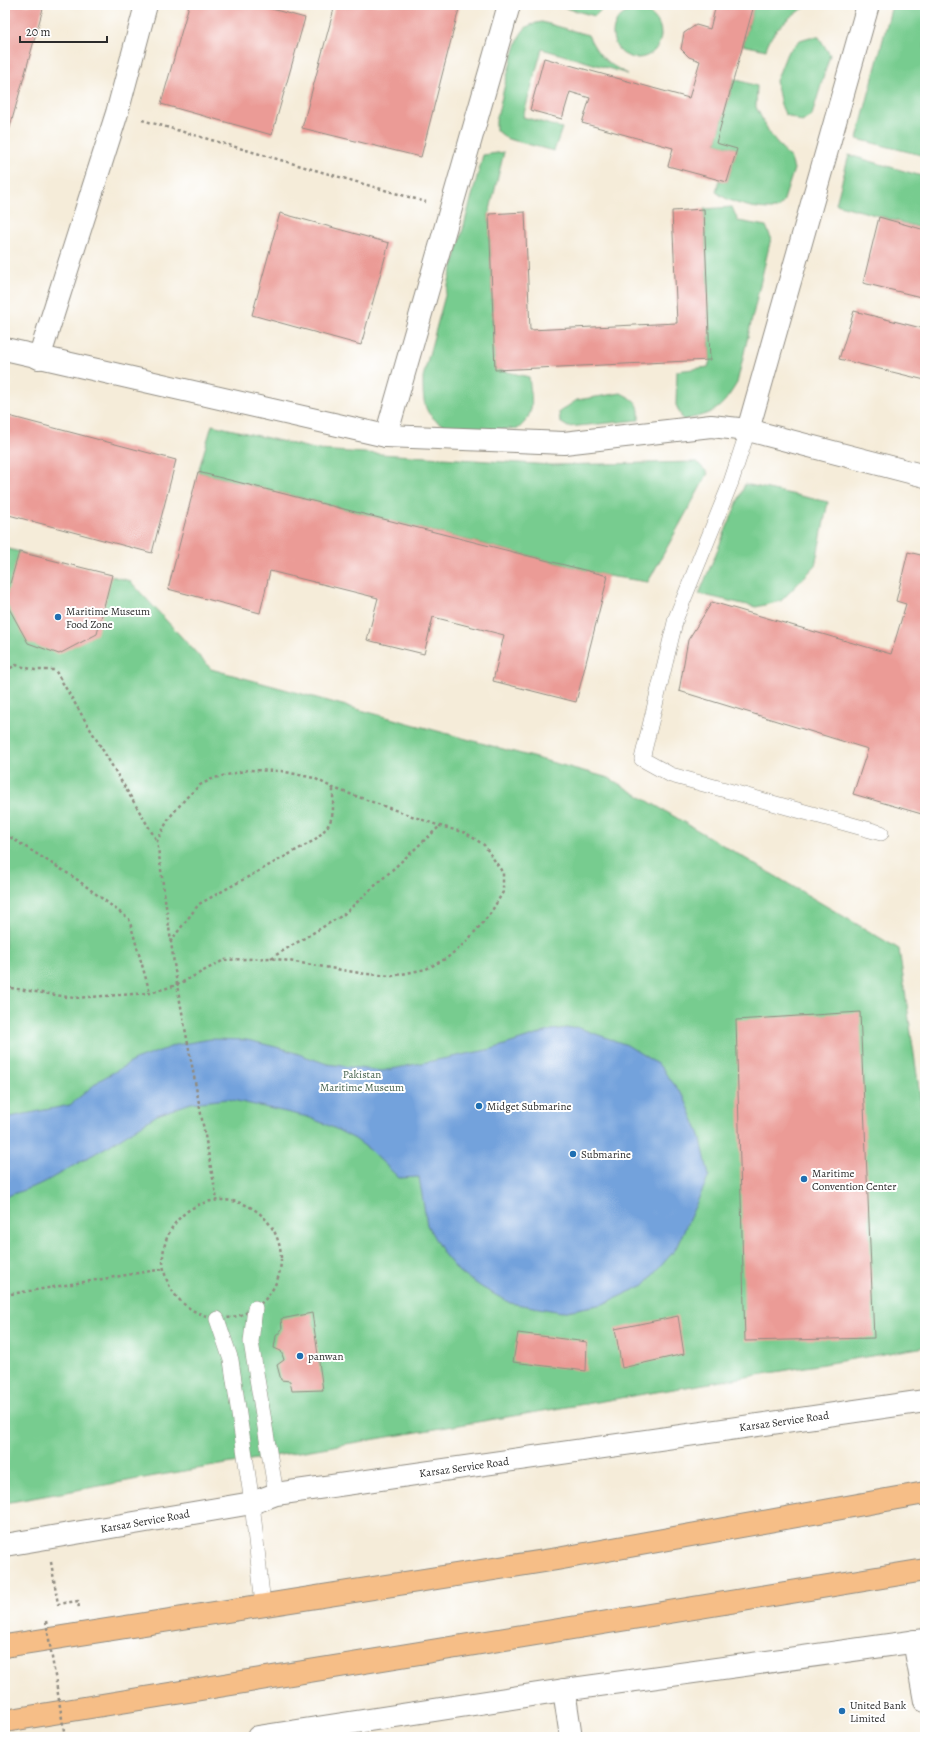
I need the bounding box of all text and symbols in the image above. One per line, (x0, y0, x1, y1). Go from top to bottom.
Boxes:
scale bar (20, 18, 107, 44)
text: 20 m (26, 24, 50, 40)
place label: Maritime Museum Food Zone (66, 604, 150, 632)
marker: Maritime Museum Food Zone (53, 612, 63, 622)
park label: Pakistan Maritime Museum (320, 1067, 404, 1095)
place label: Midget Submarine (487, 1099, 571, 1114)
marker: Midget Submarine (474, 1101, 484, 1111)
place label: Submarine (581, 1147, 631, 1162)
marker: Submarine (568, 1149, 578, 1159)
place label: Maritime Convention Center (812, 1166, 896, 1194)
marker: Maritime Convention Center (799, 1174, 809, 1184)
place label: panwan (308, 1349, 344, 1364)
marker: panwan (295, 1351, 305, 1361)
street label: Karsaz Service Road (738, 1408, 830, 1435)
street label: Karsaz Service Road (418, 1454, 510, 1481)
street label: Karsaz Service Road (99, 1506, 191, 1537)
place label: United Bank Limited (850, 1698, 907, 1726)
marker: United Bank Limited (837, 1706, 847, 1716)

